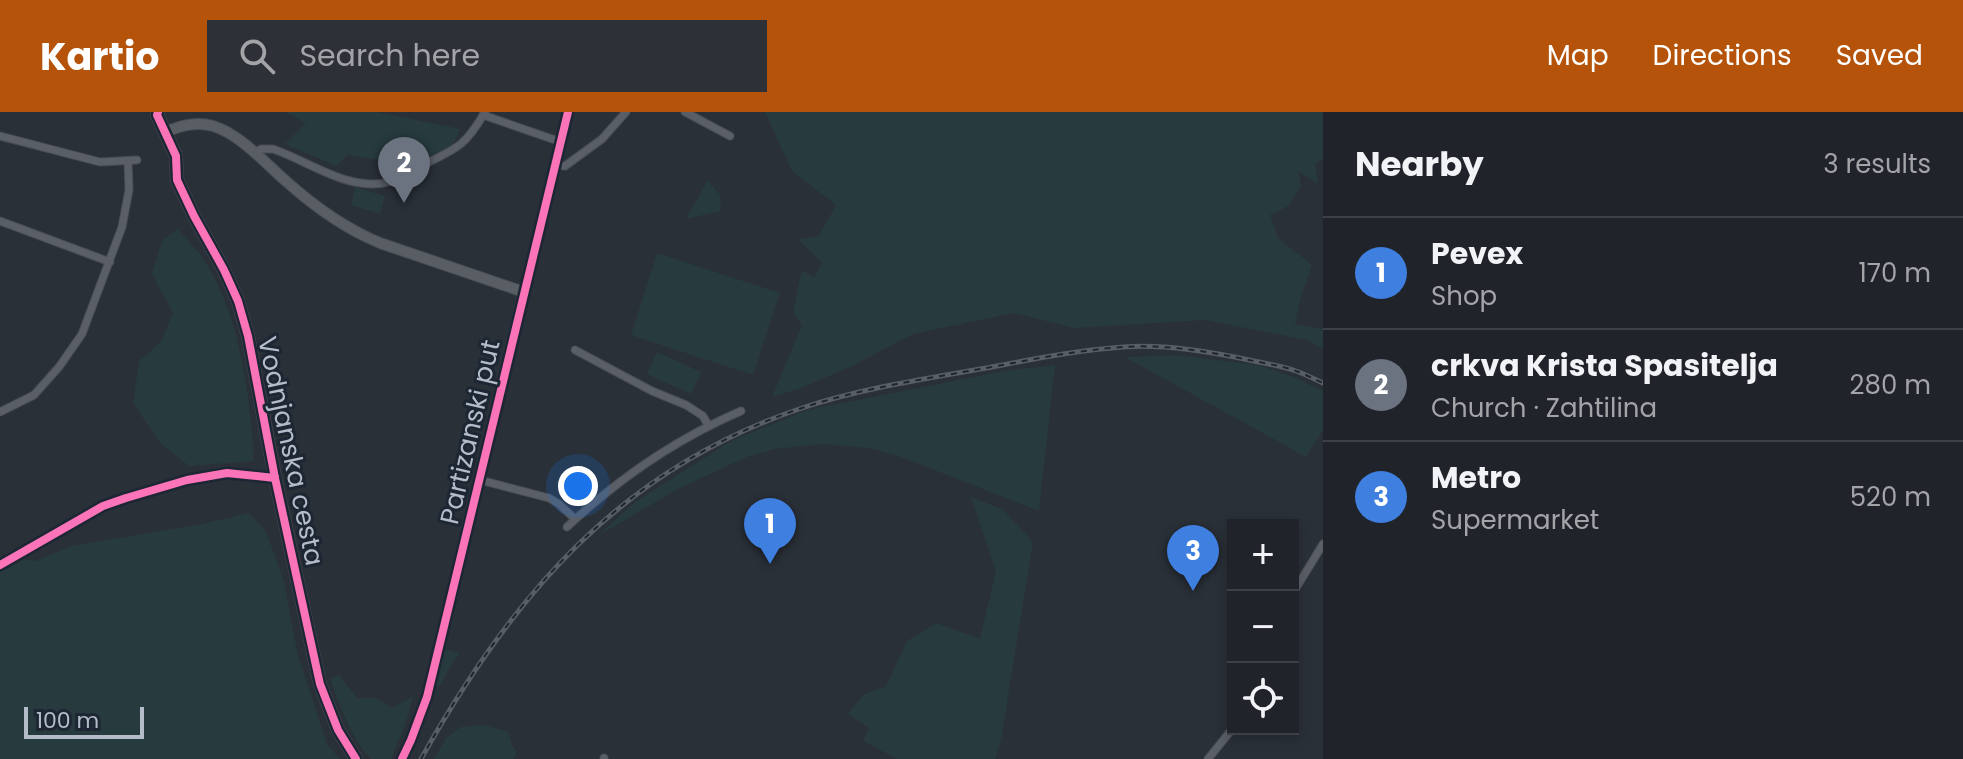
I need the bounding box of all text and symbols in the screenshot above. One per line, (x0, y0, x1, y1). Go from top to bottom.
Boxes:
search box (207, 20, 767, 92)
text: Kartio (40, 30, 159, 83)
icon: search (235, 34, 279, 78)
text: Search here (299, 34, 480, 77)
text: Map (1547, 36, 1609, 75)
text: Directions (1653, 36, 1792, 75)
text: Saved (1836, 36, 1923, 75)
pin: 2 (378, 137, 430, 203)
text: Nearby (1355, 140, 1484, 188)
text: 3 results (1823, 146, 1931, 182)
text: Pevex (1431, 232, 1523, 275)
text: 1 (1376, 255, 1386, 291)
text: 170 m (1858, 255, 1931, 291)
text: Shop (1431, 278, 1497, 314)
street label: Vodnjanska cesta (249, 333, 333, 569)
street label: Partizanski put (431, 336, 509, 528)
text: crkva Krista Spasitelja (1431, 344, 1778, 387)
text: 2 (1374, 367, 1388, 403)
text: 280 m (1850, 367, 1931, 403)
text: Church · Zahtilina (1431, 390, 1657, 426)
text: Metro (1431, 456, 1521, 499)
your location (558, 466, 598, 506)
text: 3 (1373, 479, 1389, 515)
text: 520 m (1850, 479, 1931, 515)
pin: 1 (744, 498, 796, 564)
text: Supermarket (1431, 502, 1599, 538)
map controls (1227, 519, 1299, 735)
button: + (1227, 519, 1299, 591)
pin: 3 (1167, 525, 1219, 591)
button: − (1227, 591, 1299, 663)
button: locate (1227, 663, 1299, 735)
scale bar (24, 703, 144, 739)
text: 100 m (36, 705, 99, 736)

